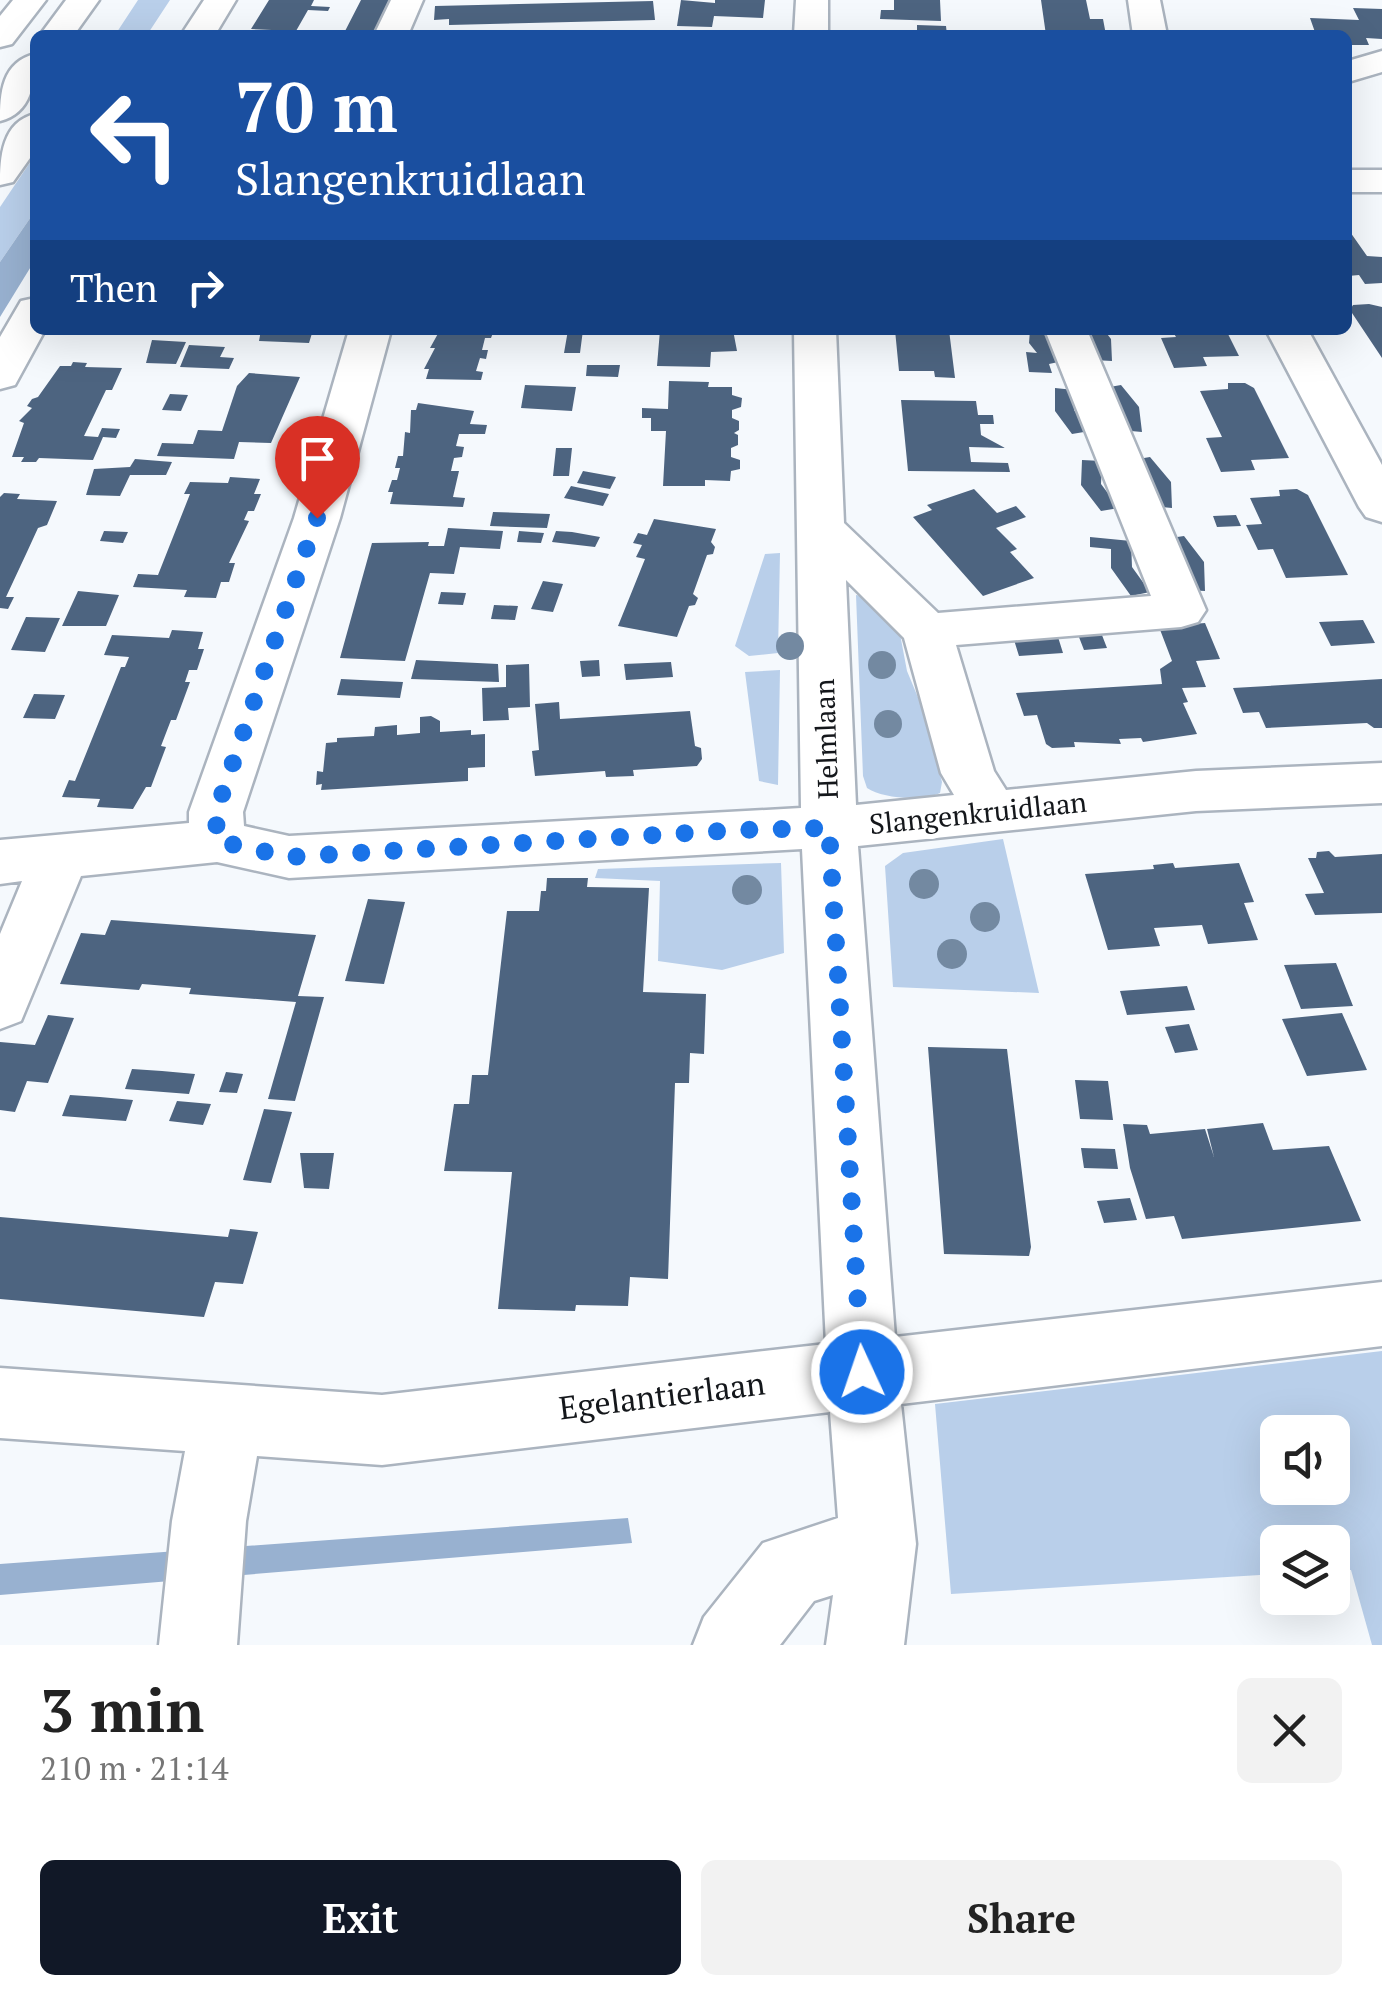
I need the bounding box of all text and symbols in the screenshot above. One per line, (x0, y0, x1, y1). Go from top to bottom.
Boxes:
text: 70 m (235, 59, 398, 152)
icon: left (70, 70, 200, 200)
text: Slangenkruidlaan (235, 148, 586, 208)
icon: right (178, 260, 233, 315)
text: Then (70, 263, 158, 313)
pin (275, 416, 360, 519)
icon: arrive (290, 431, 345, 486)
street label: Helmlaan (805, 678, 846, 800)
street label: Slangenkruidlaan (867, 783, 1089, 842)
position arrow (810, 1320, 914, 1424)
street label: Egelantierlaan (556, 1362, 767, 1428)
map controls (1260, 1415, 1350, 1615)
button: sound (1260, 1415, 1350, 1505)
button: layers (1260, 1525, 1350, 1615)
text: 3 min (40, 1670, 204, 1749)
button: close (1237, 1678, 1342, 1783)
text: 210 m · 21:14 (40, 1747, 228, 1789)
button: Exit (40, 1860, 681, 1975)
button: Share (701, 1860, 1342, 1975)

